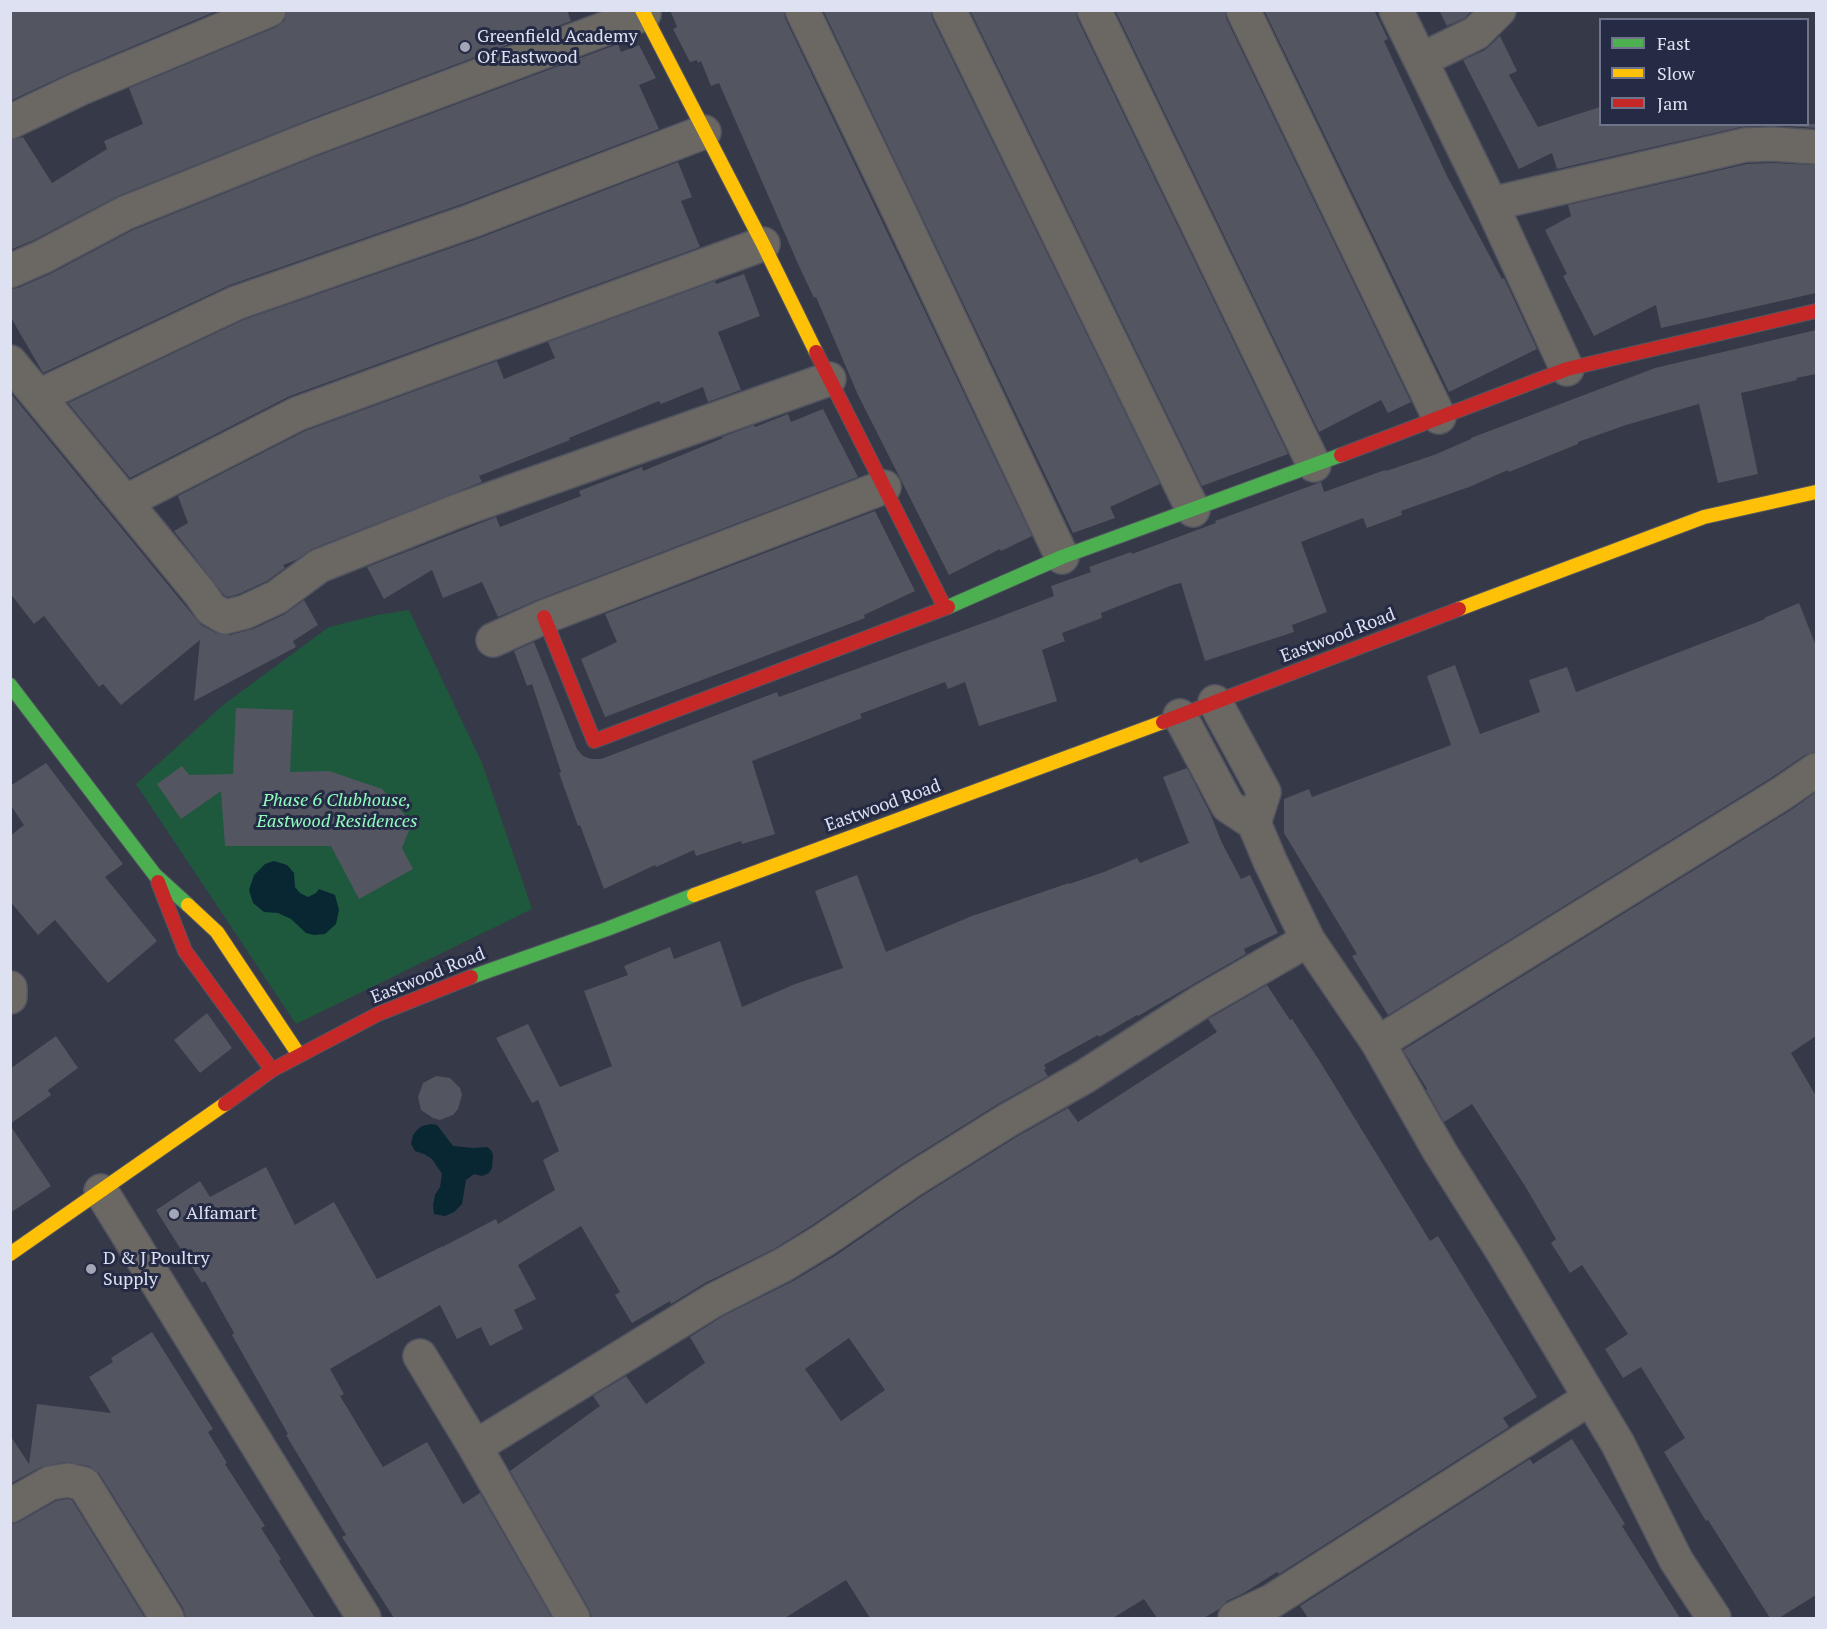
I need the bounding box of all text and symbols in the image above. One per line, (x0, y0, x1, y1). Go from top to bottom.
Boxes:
legend (1599, 18, 1809, 126)
place label: Greenfield Academy Of Eastwood (477, 26, 638, 68)
text: Fast (1657, 31, 1690, 55)
marker: Greenfield Academy Of Eastwood (458, 40, 472, 54)
text: Slow (1657, 61, 1695, 85)
text: Jam (1657, 91, 1688, 115)
street label: Eastwood Road (1277, 604, 1399, 668)
street label: Eastwood Road (822, 775, 944, 837)
park label: Phase 6 Clubhouse, Eastwood Residences (257, 790, 417, 832)
street label: Eastwood Road (368, 943, 488, 1009)
place label: Alfamart (186, 1203, 257, 1225)
marker: Alfamart (167, 1207, 181, 1221)
place label: D & J Poultry Supply (103, 1248, 210, 1290)
marker: D & J Poultry Supply (84, 1262, 98, 1276)

